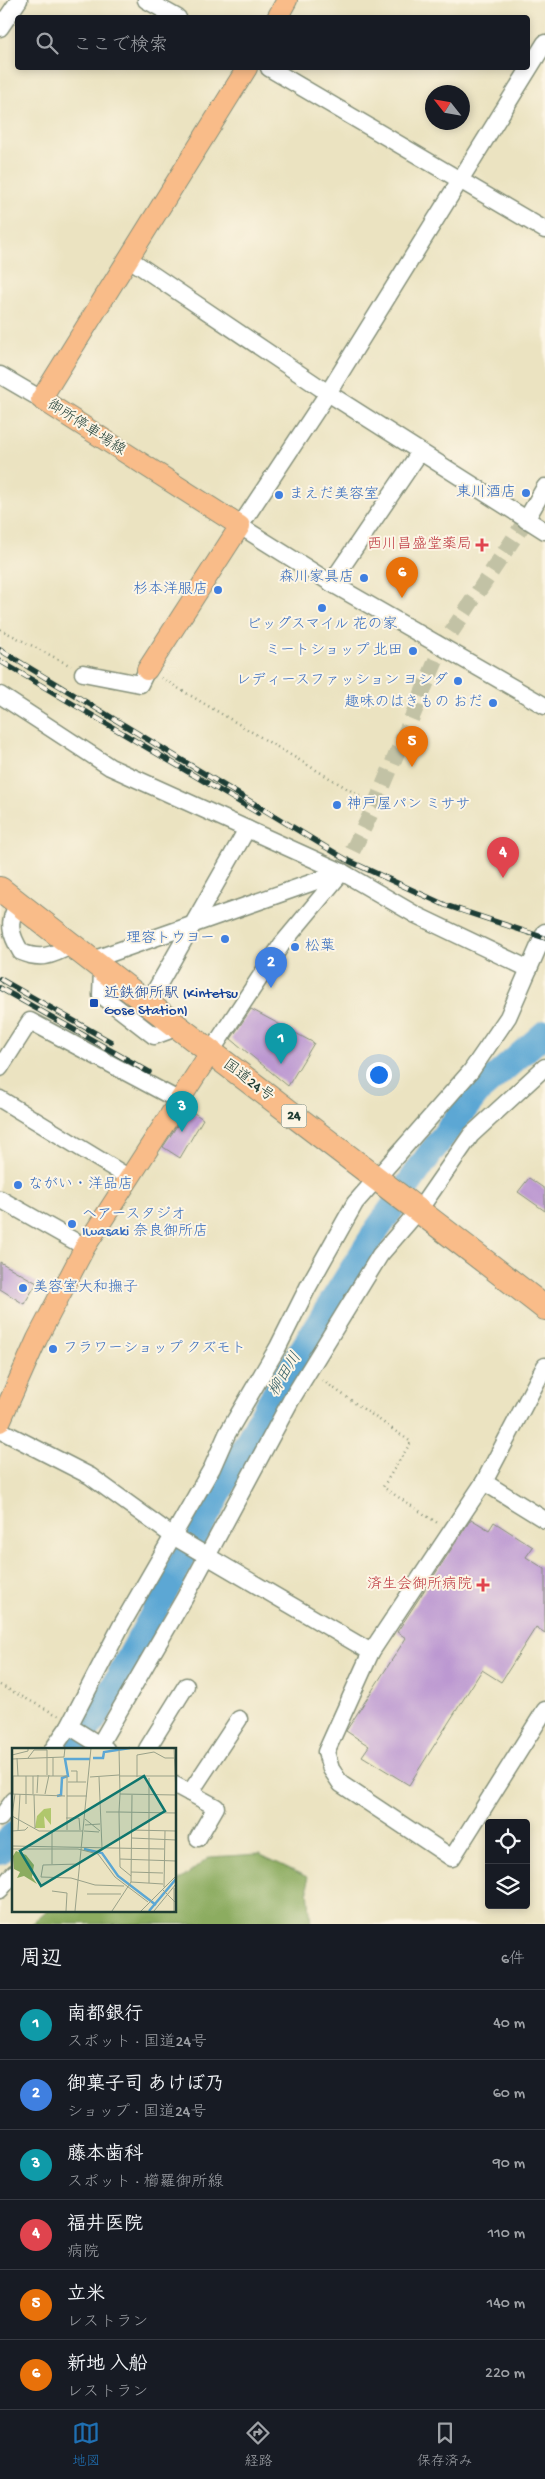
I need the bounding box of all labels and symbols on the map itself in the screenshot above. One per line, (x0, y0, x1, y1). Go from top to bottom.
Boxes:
north arrow (425, 85, 470, 130)
street label: 御所停車場線 (43, 395, 129, 460)
place label: 東川酒店 (456, 483, 516, 502)
place label: まえだ美容室 (289, 485, 379, 504)
marker: 東川酒店 (520, 487, 532, 499)
marker: まえだ美容室 (273, 489, 285, 501)
place label: 西川昌盛堂薬局 (367, 535, 472, 554)
marker: 西川昌盛堂薬局 (476, 539, 488, 551)
pin: 6 (386, 557, 418, 598)
place label: 森川家具店 (279, 568, 354, 587)
marker: 森川家具店 (358, 572, 370, 584)
place label: 杉本洋服店 (133, 580, 208, 599)
marker: 杉本洋服店 (212, 584, 224, 596)
marker: ビッグスマイル 花の家 (316, 602, 328, 614)
place label: ビッグスマイル 花の家 (247, 615, 397, 634)
place label: ミートショップ 北田 (265, 642, 403, 660)
marker: ミートショップ 北田 (407, 645, 419, 657)
place label: レディースファッション ヨシダ (236, 671, 448, 690)
marker: レディースファッション ヨシダ (452, 675, 464, 687)
place label: 趣味のはきもの おだ (344, 693, 483, 712)
marker: 趣味のはきもの おだ (487, 697, 499, 709)
pin: 5 (396, 726, 428, 767)
place label: 神戸屋パン ミササ (347, 795, 471, 814)
marker: 神戸屋パン ミササ (331, 799, 343, 811)
pin: 4 (487, 837, 519, 878)
place label: 理容トウヨー (126, 929, 215, 948)
marker: 理容トウヨー (219, 933, 231, 945)
place label: 松葉 (305, 937, 335, 956)
marker: 松葉 (289, 941, 301, 953)
pin: 2 (255, 947, 287, 988)
place label: 近鉄御所駅 (Kintetsu Gose Station) (104, 985, 238, 1020)
marker: 近鉄御所駅 (Kintetsu Gose Station) (88, 997, 100, 1009)
pin: 1 (265, 1023, 297, 1064)
street label: 国道24号 (219, 1056, 277, 1106)
your location (366, 1062, 392, 1088)
pin: 3 (166, 1091, 198, 1132)
road number: 24 (282, 1104, 306, 1128)
place label: ながい・洋品店 (28, 1175, 133, 1194)
marker: ながい・洋品店 (12, 1179, 24, 1191)
place label: ヘアースタジオ Iwasaki 奈良御所店 (82, 1206, 208, 1241)
marker: ヘアースタジオ Iwasaki 奈良御所店 (66, 1218, 78, 1230)
place label: 美容室大和撫子 (33, 1278, 138, 1297)
marker: 美容室大和撫子 (17, 1282, 29, 1294)
place label: フラワーショップ クズモト (63, 1340, 246, 1358)
marker: フラワーショップ クズモト (47, 1343, 59, 1355)
water label: 柳田川 (264, 1349, 307, 1400)
place label: 済生会御所病院 (367, 1575, 472, 1594)
marker: 済生会御所病院 (476, 1578, 490, 1592)
inset map (12, 1748, 176, 1912)

